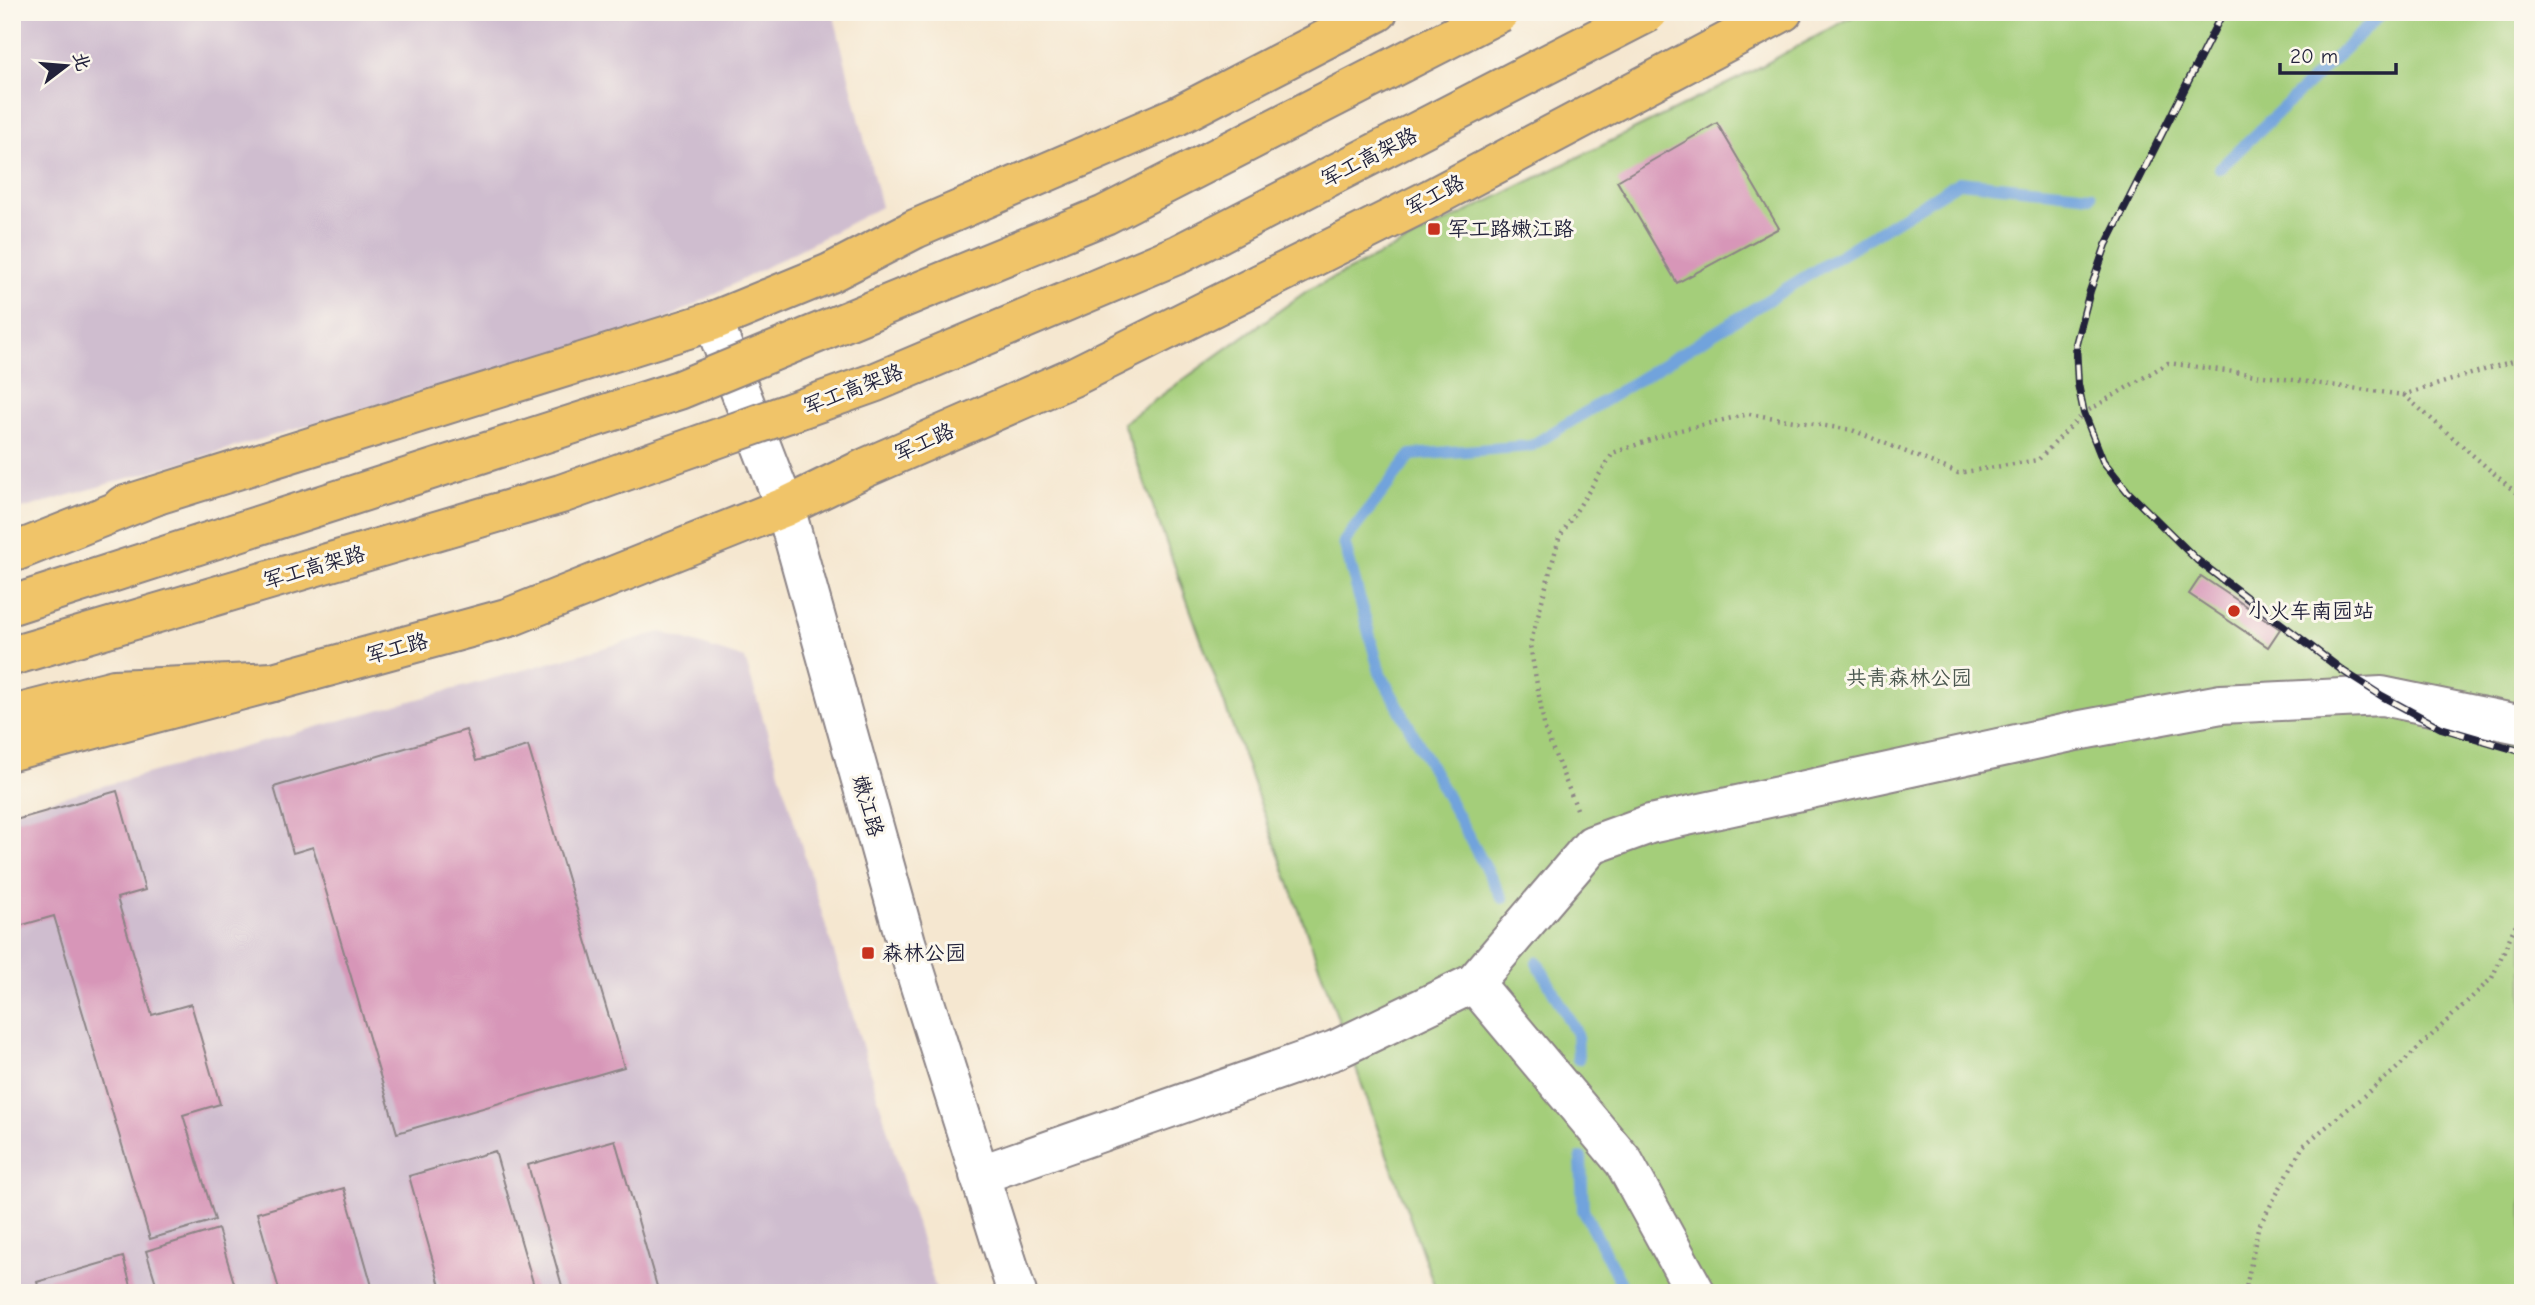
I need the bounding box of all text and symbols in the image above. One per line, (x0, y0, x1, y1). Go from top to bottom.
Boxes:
north arrow (32, 32, 102, 102)
scale bar (2280, 32, 2395, 76)
text: 20 m (2290, 44, 2338, 68)
text: 北 (68, 49, 95, 74)
street label: 军工高架路 (1317, 122, 1421, 192)
street label: 军工路 (1402, 170, 1468, 220)
place label: 军工路嫩江路 (1448, 217, 1574, 241)
marker: 军工路嫩江路 (1426, 221, 1442, 237)
street label: 军工高架路 (800, 359, 906, 419)
street label: 军工路 (890, 418, 958, 466)
street label: 军工高架路 (260, 541, 368, 593)
place label: 小火车南园站 (2248, 599, 2374, 623)
marker: 小火车南园站 (2226, 603, 2242, 619)
street label: 军工路 (363, 628, 431, 668)
park label: 共青森林公园 (1846, 666, 1972, 690)
street label: 嫩江路 (848, 772, 888, 840)
place label: 森林公园 (882, 941, 966, 965)
marker: 森林公园 (860, 945, 876, 961)

